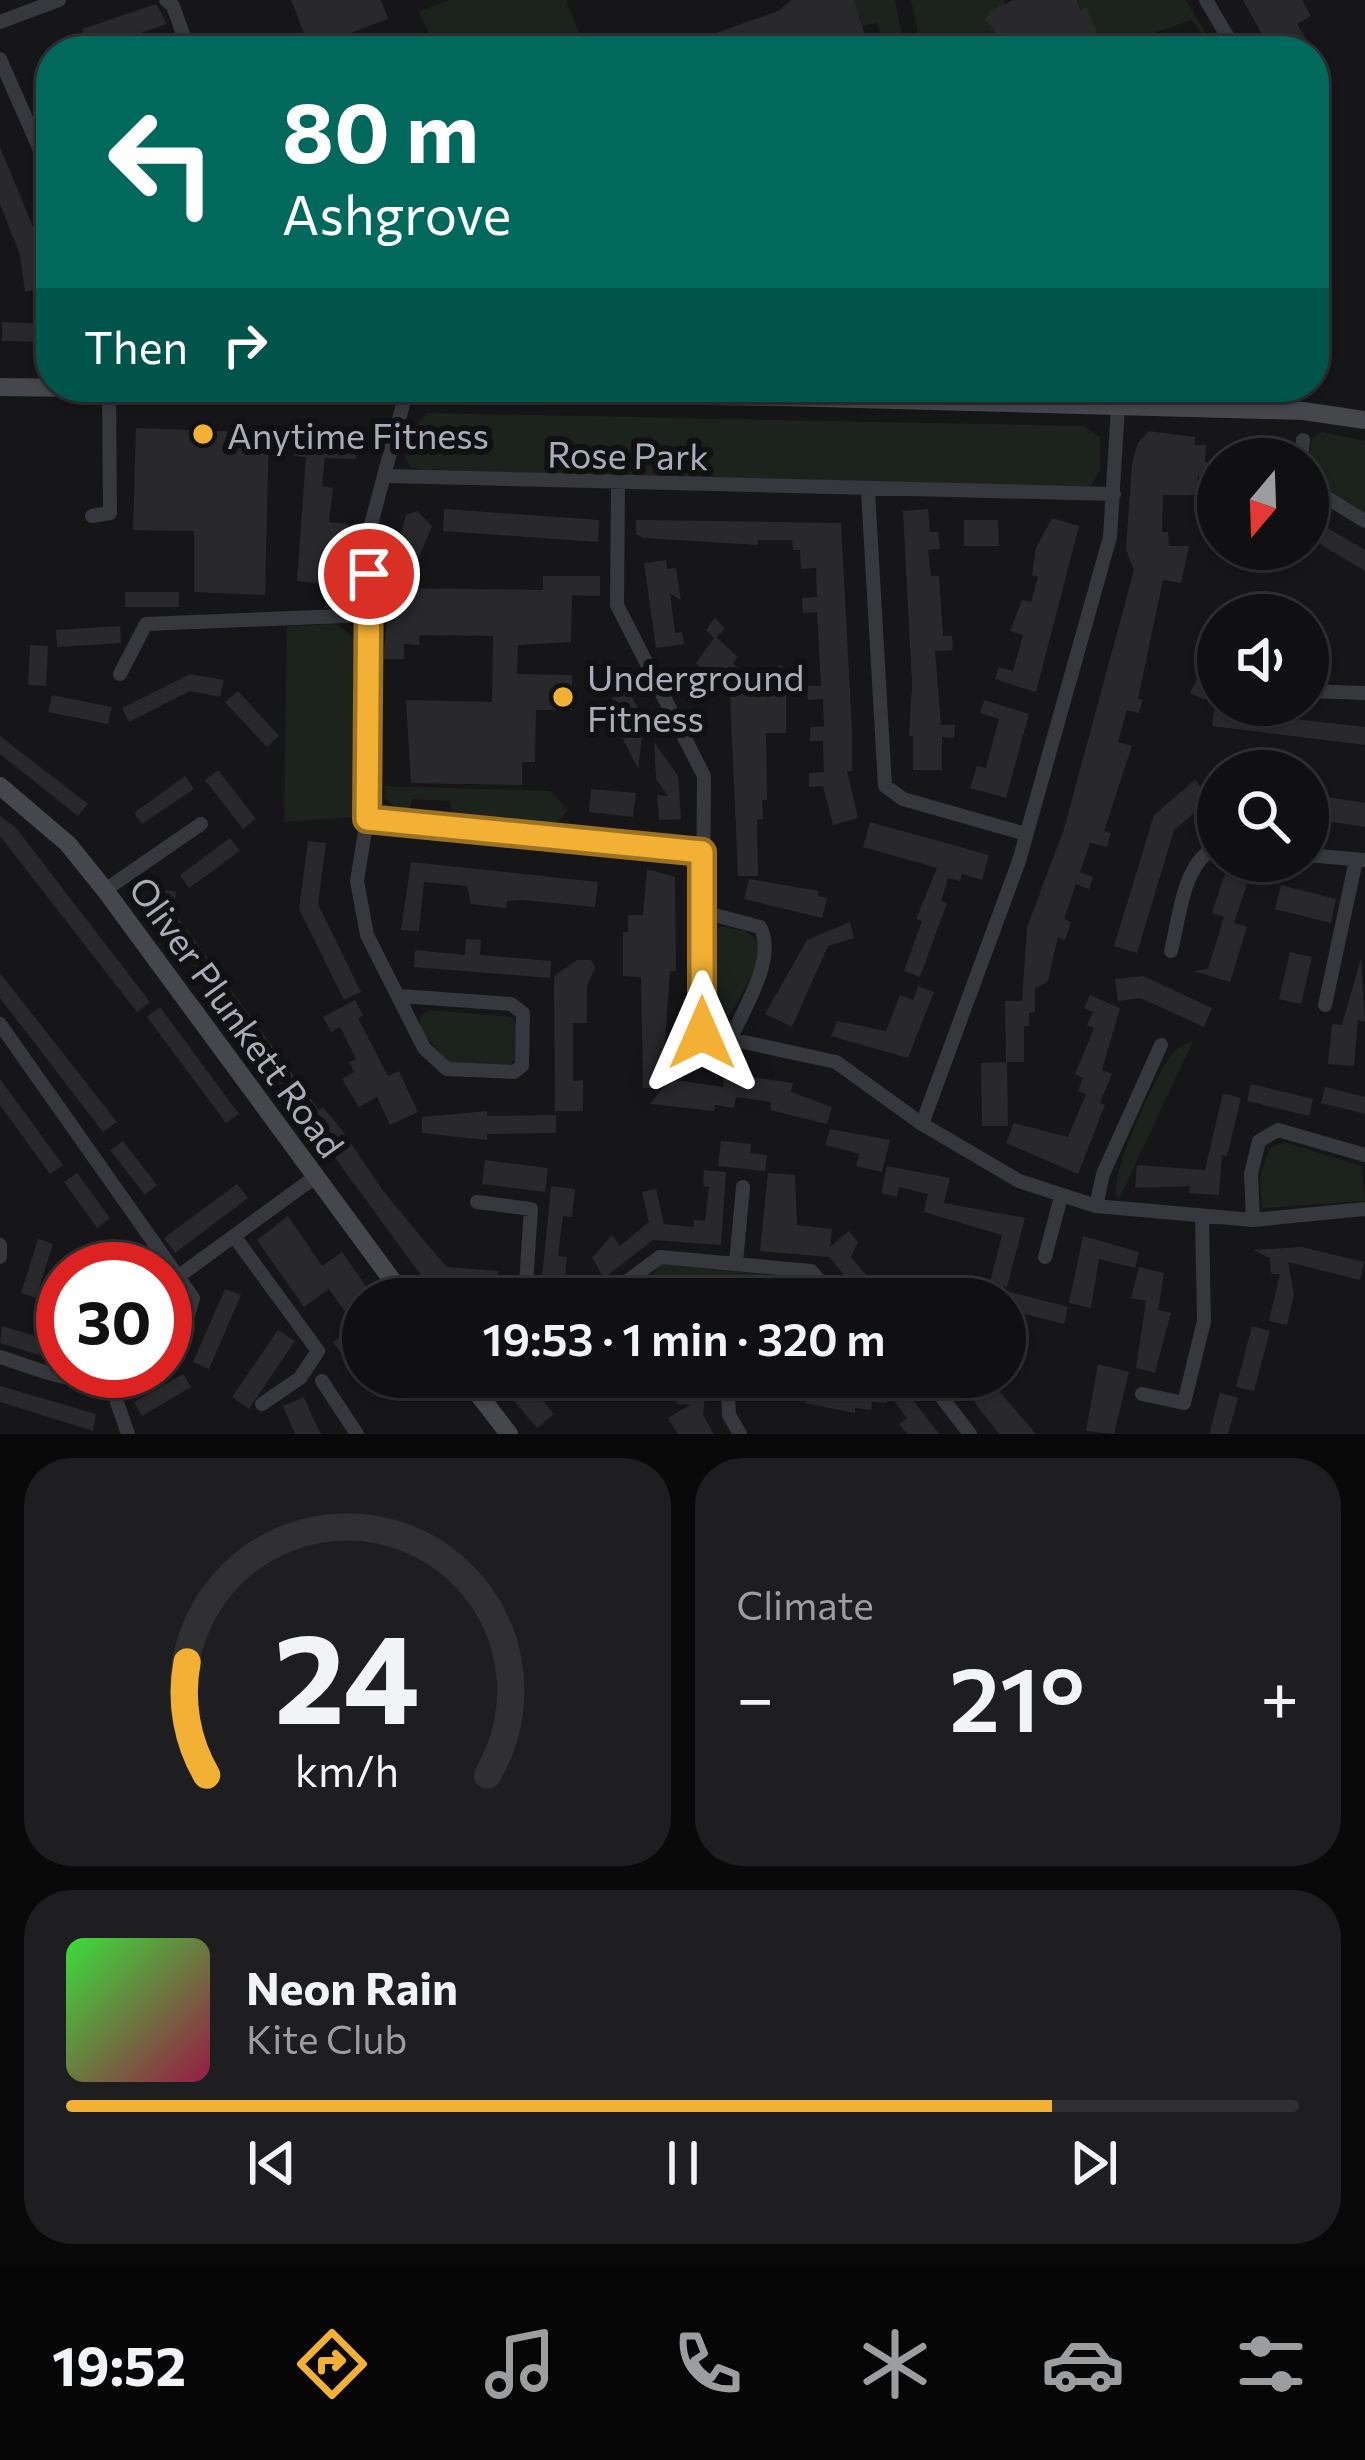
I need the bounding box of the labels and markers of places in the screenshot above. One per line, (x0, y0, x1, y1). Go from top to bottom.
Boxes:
place label: Anytime Fitness (227, 412, 489, 456)
marker: Anytime Fitness (190, 421, 216, 447)
pin (318, 523, 420, 625)
place label: Underground Fitness (587, 654, 804, 739)
marker: Underground Fitness (550, 684, 576, 710)

